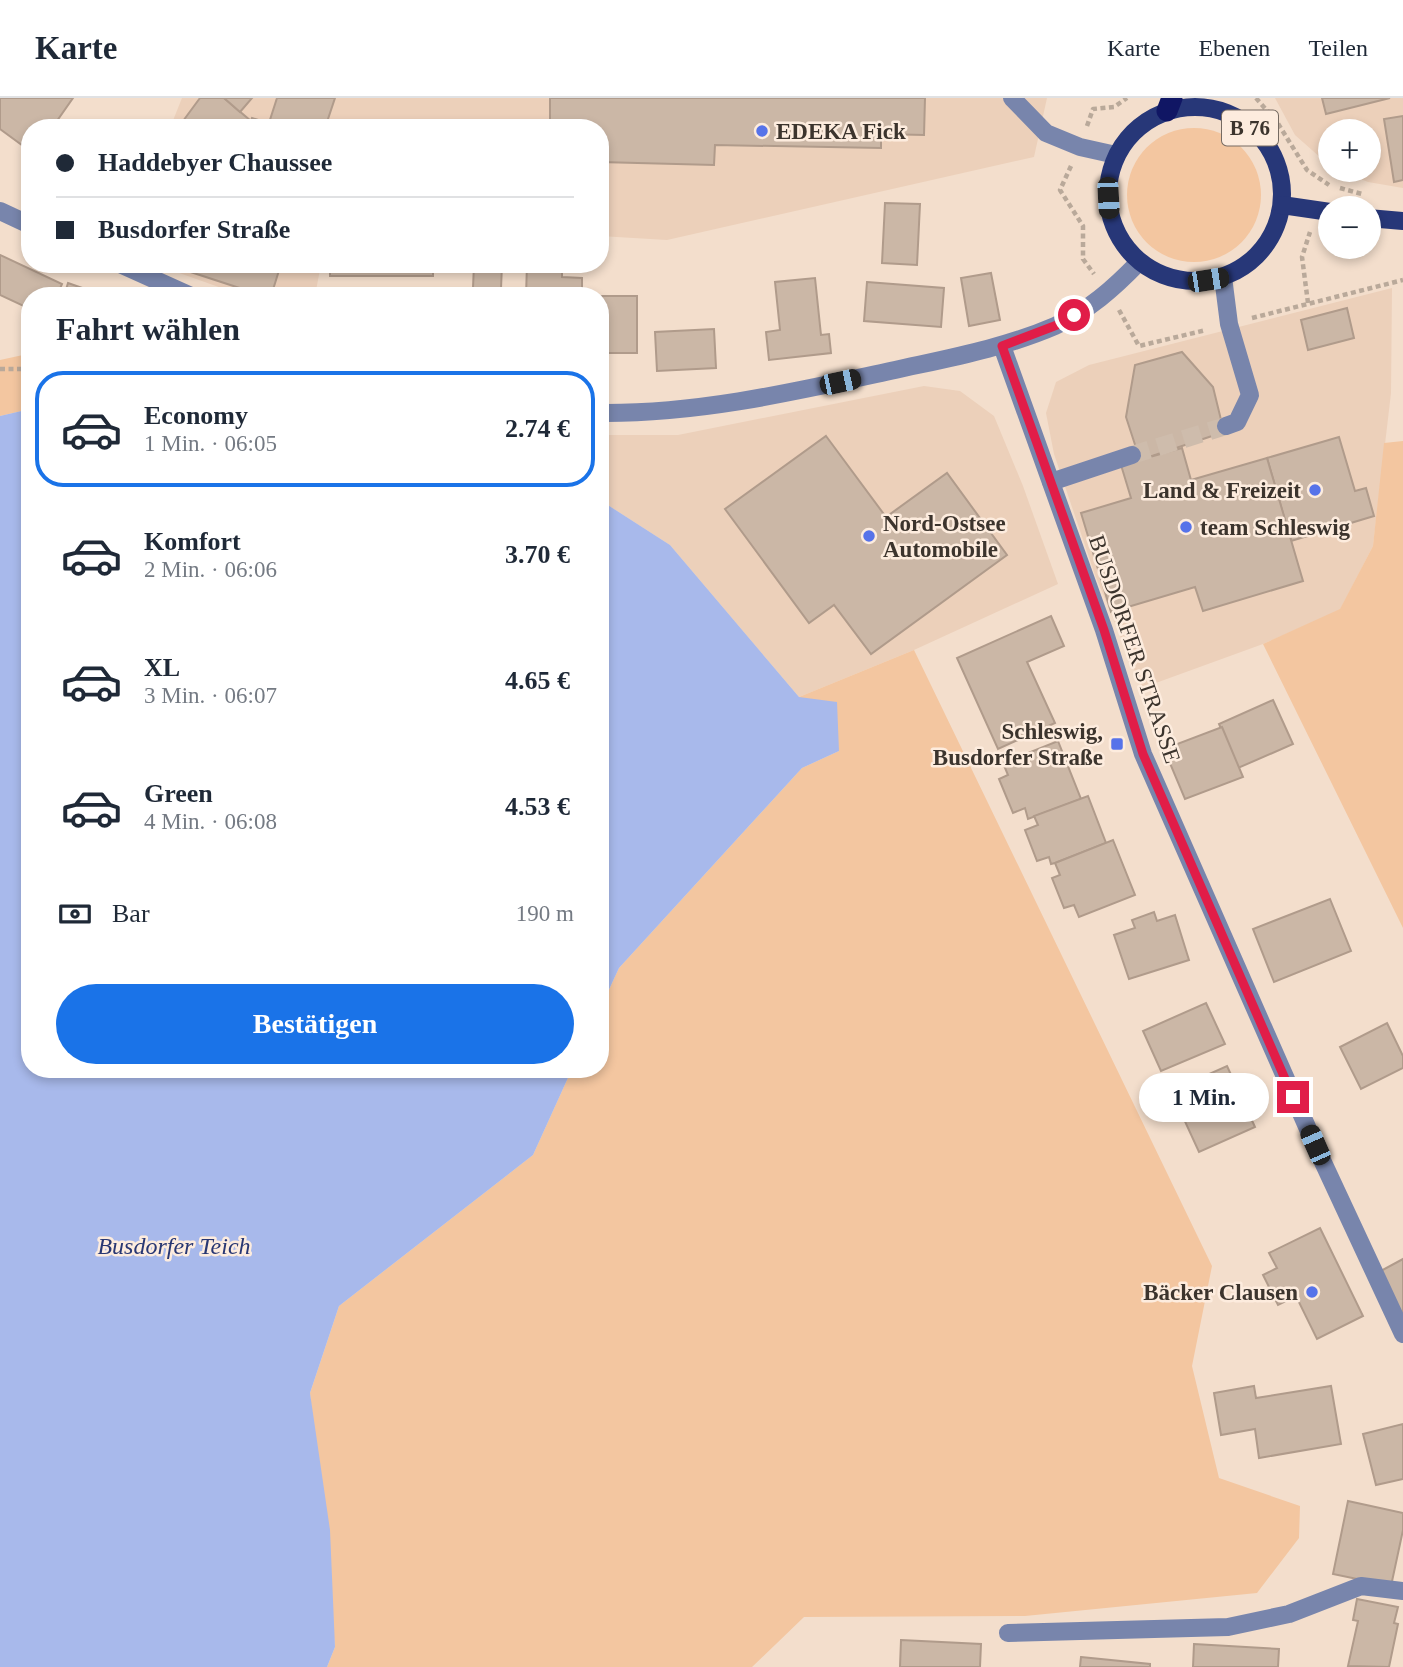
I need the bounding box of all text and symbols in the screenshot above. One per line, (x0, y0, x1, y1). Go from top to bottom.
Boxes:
text: Karte (35, 30, 117, 66)
text: Karte (1107, 35, 1160, 61)
text: Ebenen (1198, 35, 1270, 61)
text: Teilen (1308, 35, 1368, 61)
road number: B 76 (1222, 110, 1278, 146)
place label: EDEKA Fick (776, 119, 906, 144)
map controls (1318, 119, 1381, 259)
button: + (1318, 119, 1381, 182)
marker: EDEKA Fick (754, 123, 770, 139)
text: Haddebyer Chaussee (98, 148, 332, 177)
car (1097, 176, 1120, 220)
button: − (1318, 196, 1381, 259)
text: Busdorfer Straße (98, 215, 290, 244)
car (1186, 266, 1231, 294)
route start (1058, 299, 1090, 331)
text: Fahrt wählen (56, 311, 240, 347)
car (818, 367, 863, 397)
icon: car (60, 398, 123, 461)
text: Economy (144, 401, 248, 430)
text: 2.74 € (505, 414, 570, 443)
text: 1 Min. · 06:05 (144, 431, 277, 456)
place label: Land & Freizeit (1143, 478, 1301, 503)
marker: Land & Freizeit (1307, 482, 1323, 498)
place label: Nord-Ostsee Automobile (883, 511, 1006, 562)
place label: team Schleswig (1200, 515, 1351, 540)
marker: team Schleswig (1178, 519, 1194, 535)
icon: car (60, 524, 123, 587)
text: Komfort (144, 527, 241, 556)
marker: Nord-Ostsee Automobile (861, 528, 877, 544)
street label: BUSDORFER STRASSE (1084, 532, 1185, 767)
text: 3.70 € (505, 540, 570, 569)
text: 2 Min. · 06:06 (144, 557, 277, 582)
icon: car (60, 650, 123, 713)
text: XL (144, 653, 180, 682)
text: 4.65 € (505, 666, 570, 695)
text: 3 Min. · 06:07 (144, 683, 277, 708)
place label: Schleswig, Busdorfer Straße (933, 719, 1103, 770)
marker: Schleswig, Busdorfer Straße (1109, 736, 1125, 752)
icon: car (60, 776, 123, 839)
text: Green (144, 779, 213, 808)
text: 4.53 € (505, 792, 570, 821)
text: 4 Min. · 06:08 (144, 809, 277, 834)
icon: cash (56, 895, 94, 933)
text: Bar (112, 899, 150, 928)
text: 190 m (516, 901, 574, 926)
button: Bestätigen (56, 984, 574, 1064)
callout: 1 Min. (1139, 1072, 1268, 1122)
route end (1277, 1081, 1309, 1113)
text: 1 Min. (1172, 1085, 1236, 1110)
car (1297, 1122, 1334, 1168)
water label: Busdorfer Teich (97, 1233, 251, 1259)
place label: Bäcker Clausen (1143, 1280, 1298, 1305)
marker: Bäcker Clausen (1304, 1284, 1320, 1300)

